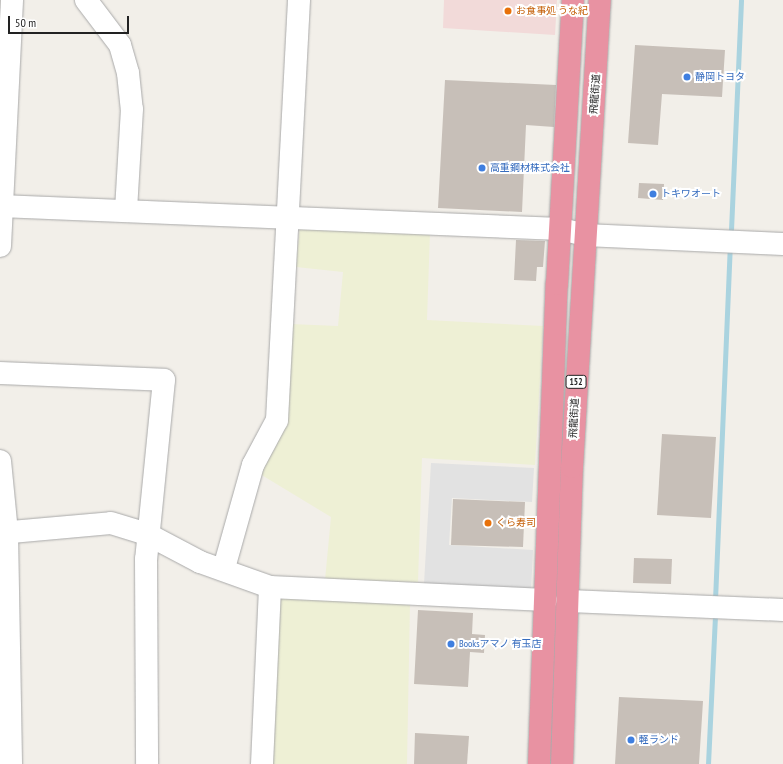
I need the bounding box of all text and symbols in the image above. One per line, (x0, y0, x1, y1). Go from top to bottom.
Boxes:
place label: お食事処 うな紀 (516, 5, 588, 17)
marker: お食事処 うな紀 (503, 6, 513, 16)
scale bar (10, 8, 131, 34)
text: 50 m (15, 15, 36, 30)
place label: 静岡トヨタ (695, 71, 745, 83)
marker: 静岡トヨタ (682, 72, 692, 82)
street label: 飛龍街道 (588, 74, 602, 114)
place label: 高重鋼材株式会社 (490, 162, 570, 174)
marker: 高重鋼材株式会社 (477, 163, 487, 173)
place label: トキワオート (661, 188, 721, 200)
marker: トキワオート (648, 189, 658, 199)
road number: 152 (565, 375, 587, 389)
street label: 飛龍街道 (567, 398, 581, 438)
place label: くら寿司 (496, 517, 536, 529)
marker: くら寿司 (483, 518, 493, 528)
place label: Booksアマノ 有玉店 (459, 638, 542, 650)
marker: Booksアマノ 有玉店 (446, 639, 456, 649)
place label: 軽ランド (639, 734, 679, 746)
marker: 軽ランド (626, 735, 636, 745)

